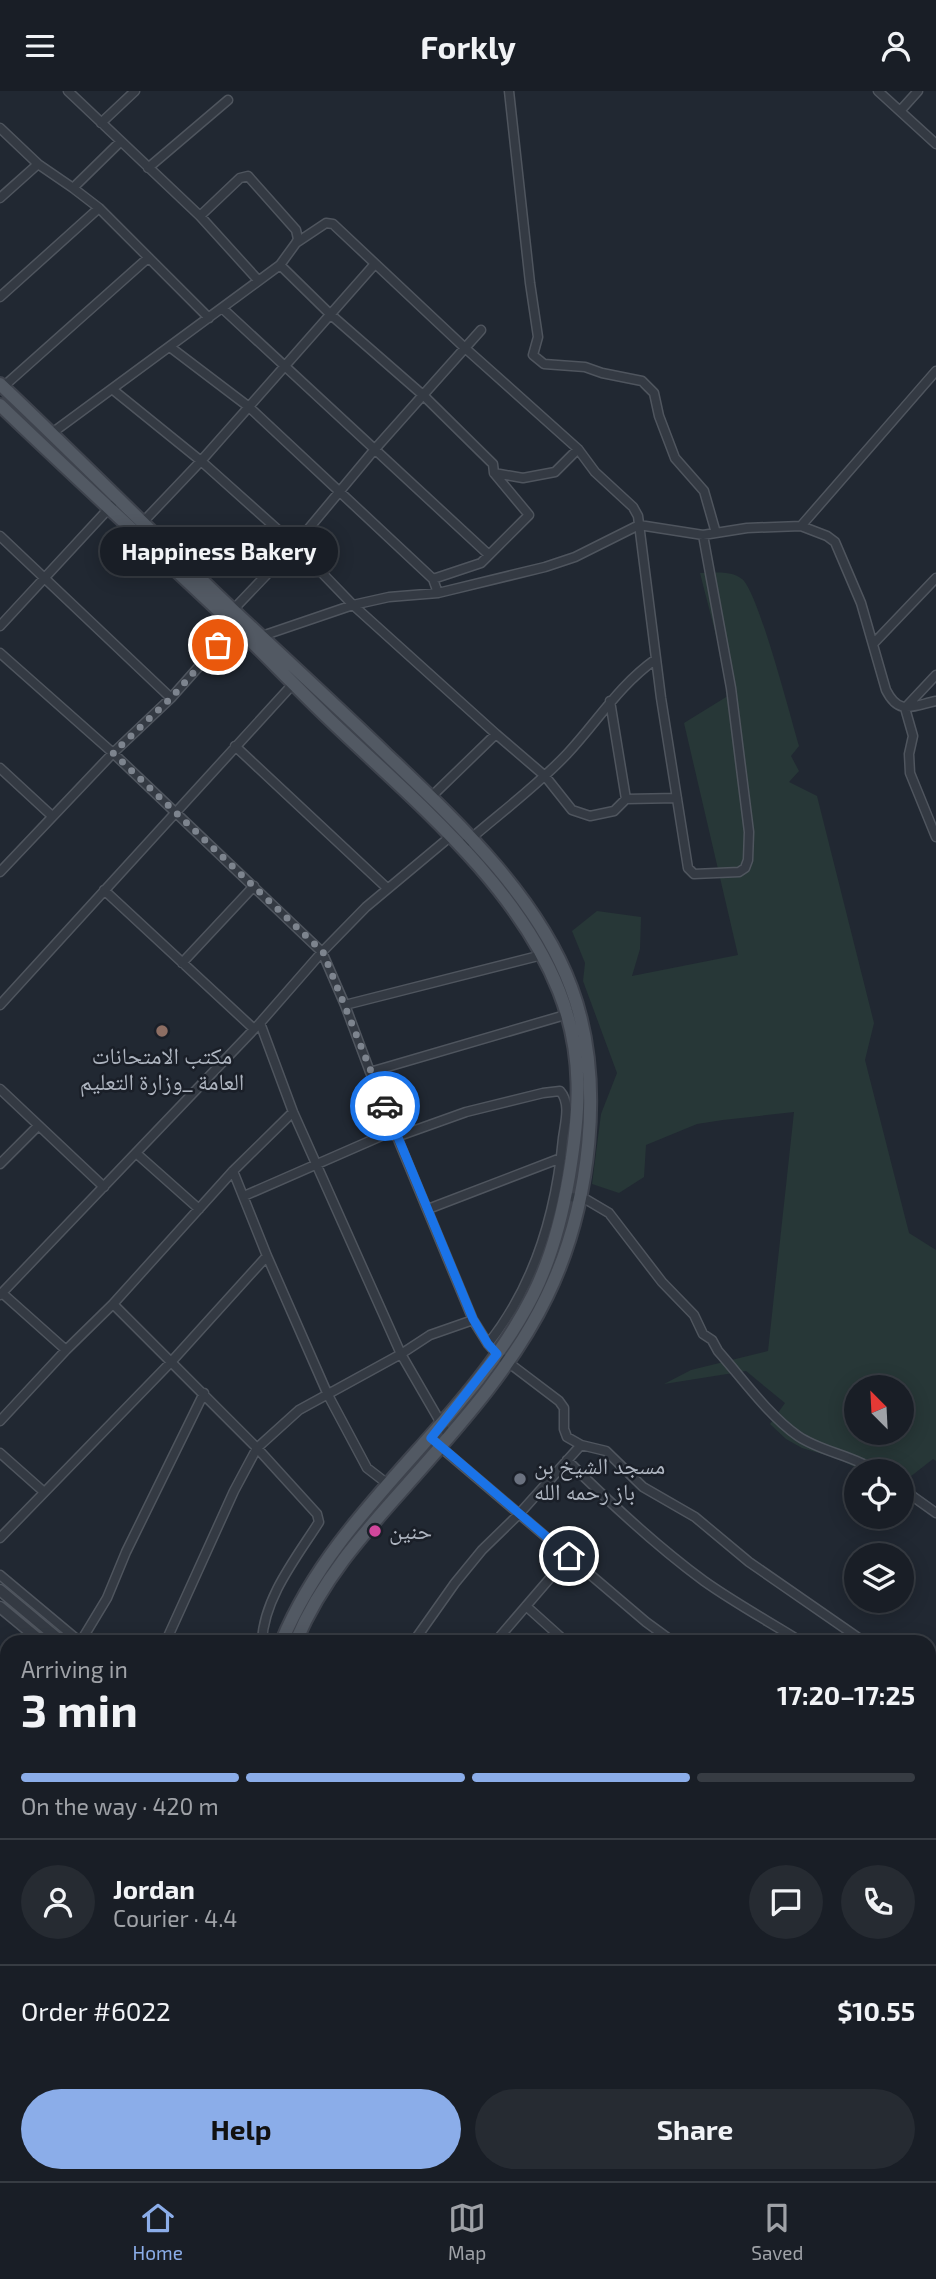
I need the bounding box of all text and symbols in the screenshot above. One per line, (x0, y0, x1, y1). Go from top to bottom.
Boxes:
icon: menu (21, 27, 59, 65)
text: Forkly (420, 27, 516, 65)
icon: person (877, 27, 915, 65)
callout: Happiness Bakery (99, 526, 337, 575)
text: Happiness Bakery (121, 537, 317, 565)
pin (188, 615, 248, 675)
icon: bag (199, 626, 237, 664)
marker: مكتب الامتحانات العامة _وزارة التعليم (154, 1023, 170, 1039)
place label: مكتب الامتحانات العامة _وزارة التعليم (80, 1041, 244, 1098)
courier (350, 1071, 420, 1141)
icon: car (366, 1087, 404, 1125)
north arrow (844, 1375, 914, 1445)
map controls (844, 1375, 914, 1613)
place label: مسجد الشيخ بن باز رحمه الله (534, 1451, 665, 1506)
button: locate (844, 1459, 914, 1529)
marker: مسجد الشيخ بن باز رحمه الله (512, 1471, 528, 1487)
place label: حنين (389, 1516, 432, 1545)
marker: حنين (367, 1523, 383, 1539)
pin (539, 1526, 599, 1586)
icon: home (550, 1537, 588, 1575)
button: layers (844, 1543, 914, 1613)
text: Arriving in (21, 1655, 128, 1683)
text: 17:20–17:25 (777, 1679, 915, 1710)
text: 3 min (21, 1681, 138, 1736)
text: On the way · 420 m (21, 1792, 219, 1820)
button: person (21, 1865, 95, 1939)
button: chat (749, 1865, 823, 1939)
button: phone (841, 1865, 915, 1939)
text: Jordan (113, 1873, 195, 1904)
text: Courier · 4.4 (113, 1904, 237, 1932)
text: Order #6022 (21, 1995, 171, 2026)
text: $10.55 (837, 1995, 915, 2026)
button: Help (21, 2089, 461, 2169)
button: Share (475, 2089, 915, 2169)
tab: Home (133, 2199, 183, 2264)
tab: Map (448, 2199, 486, 2264)
tab: Saved (751, 2199, 803, 2264)

